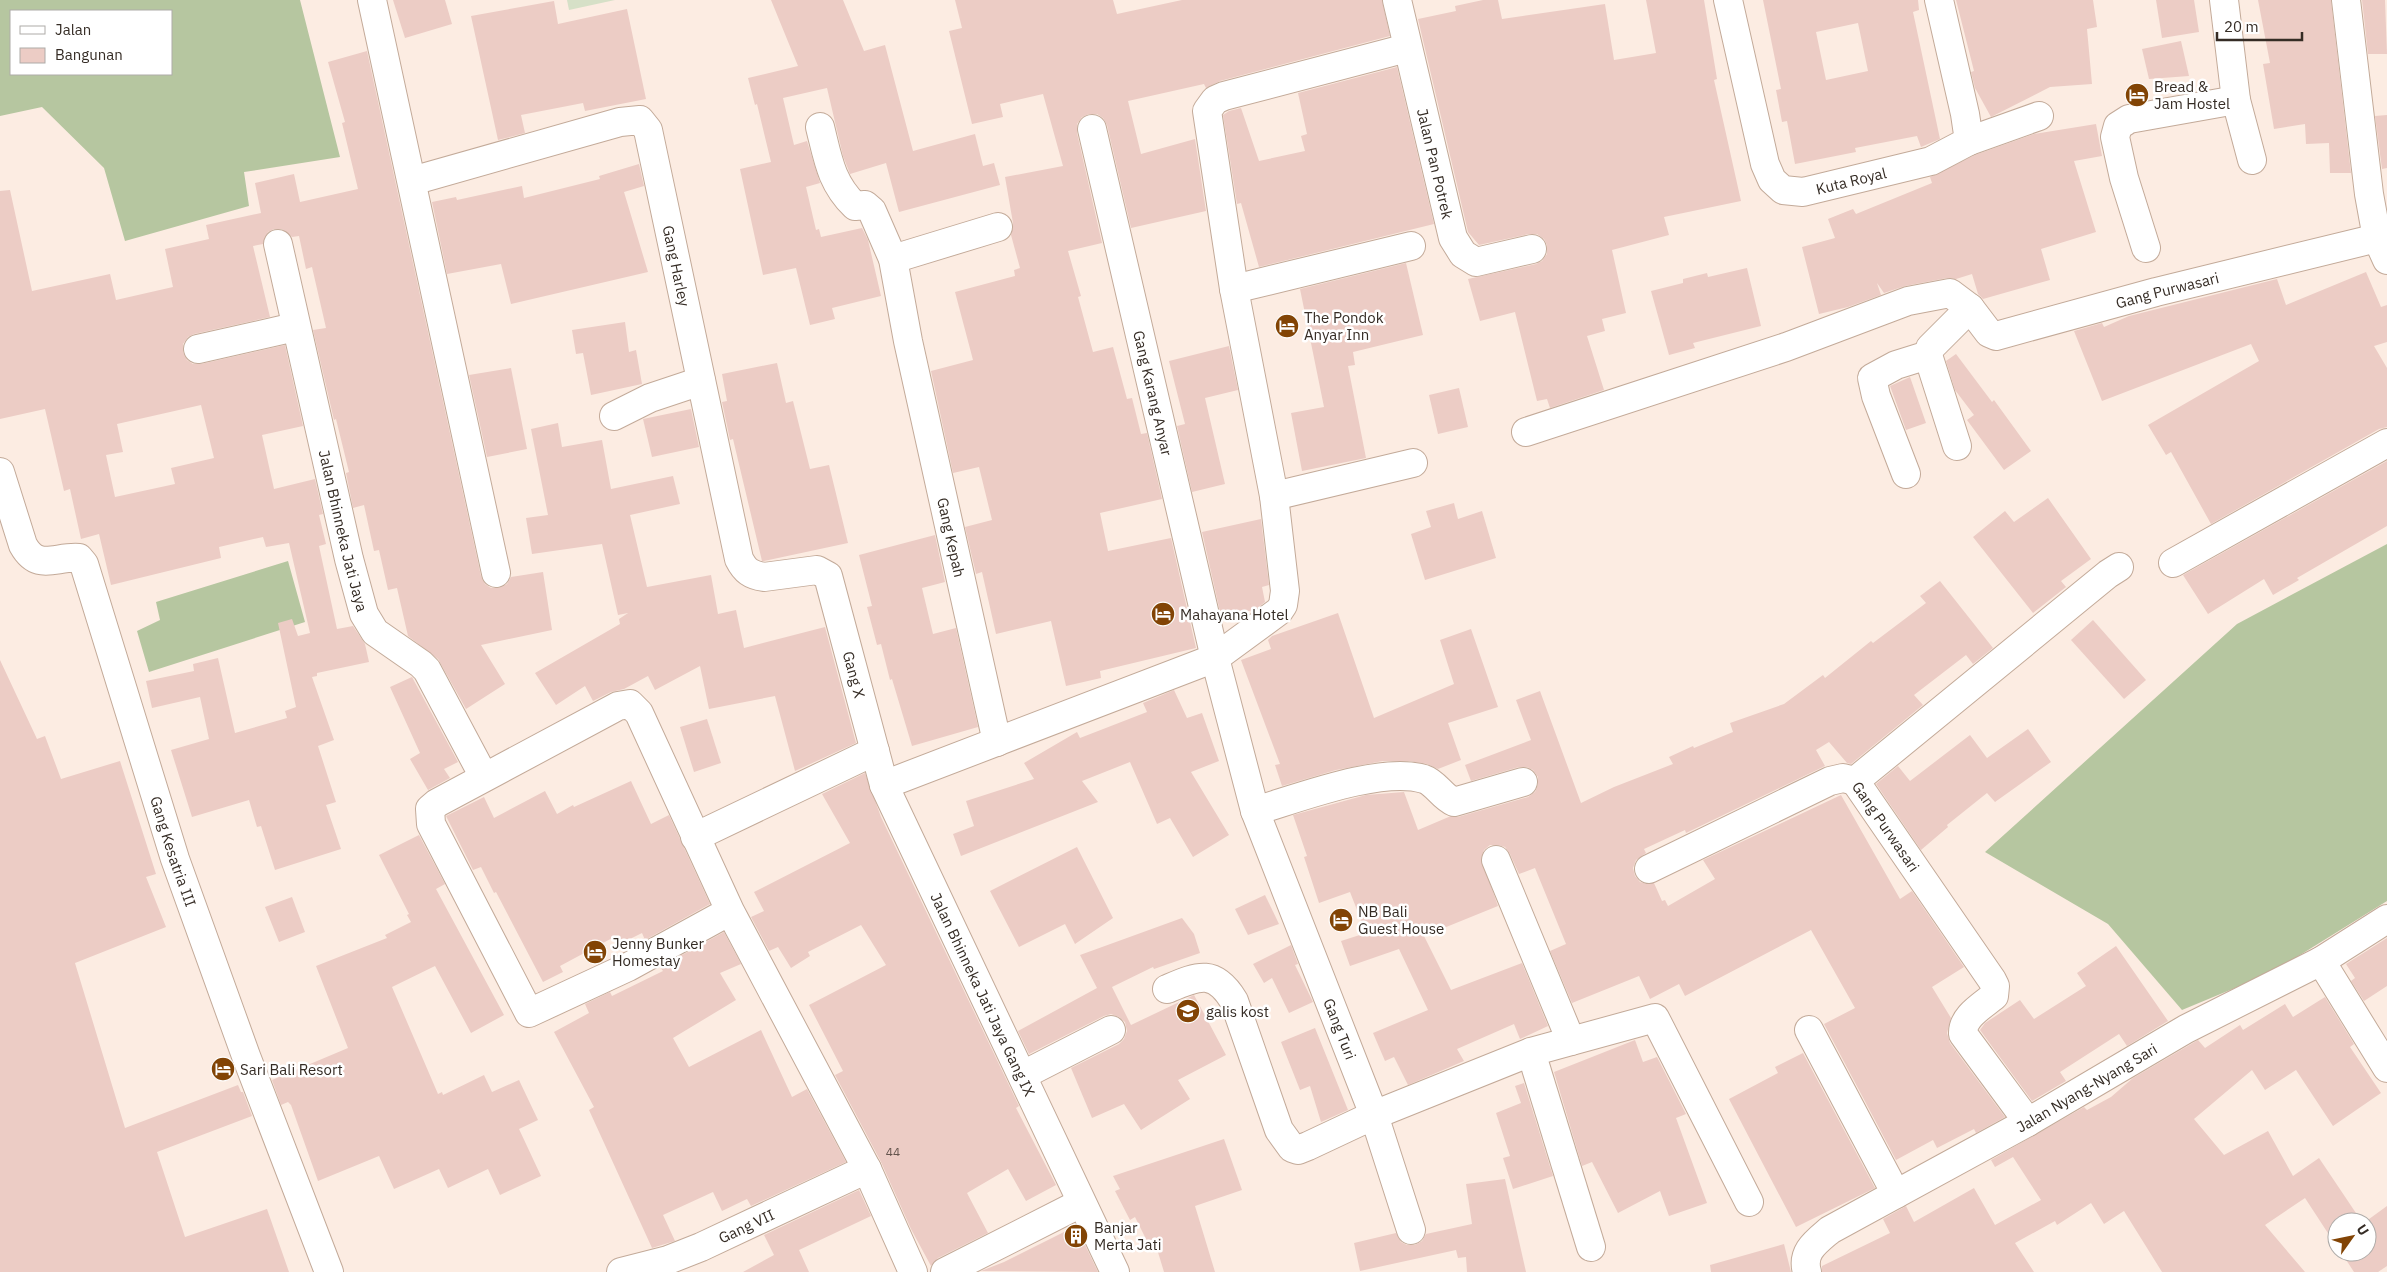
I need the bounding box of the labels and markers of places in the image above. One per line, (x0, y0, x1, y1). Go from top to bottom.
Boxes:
place label: Bread & Jam Hostel (2154, 77, 2230, 113)
hotel icon: Bread & Jam Hostel (2124, 82, 2150, 108)
place label: The Pondok Anyar Inn (1304, 308, 1384, 344)
hotel icon: The Pondok Anyar Inn (1274, 313, 1300, 339)
hotel icon: Mahayana Hotel (1150, 601, 1176, 627)
place label: Mahayana Hotel (1180, 605, 1289, 624)
place label: NB Bali Guest House (1358, 902, 1444, 938)
hotel icon: NB Bali Guest House (1328, 907, 1354, 933)
place label: Jenny Bunker Homestay (612, 934, 705, 970)
hotel icon: Jenny Bunker Homestay (582, 939, 608, 965)
school or university icon: galis kost (1175, 998, 1201, 1024)
place label: galis kost (1206, 1002, 1269, 1021)
hotel icon: Sari Bali Resort (210, 1056, 236, 1082)
place label: Sari Bali Resort (240, 1060, 343, 1079)
place label: Banjar Merta Jati (1094, 1218, 1161, 1254)
building icon: Banjar Merta Jati (1063, 1223, 1089, 1249)

